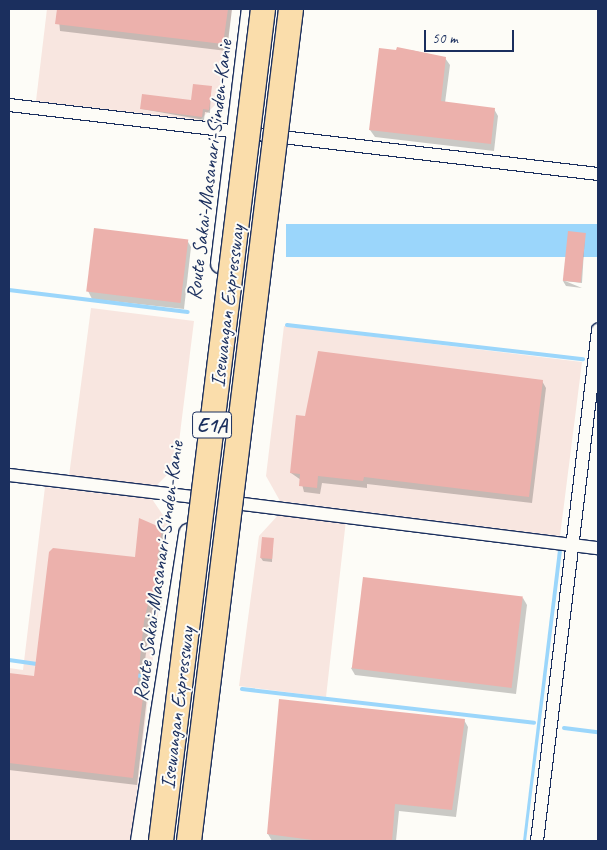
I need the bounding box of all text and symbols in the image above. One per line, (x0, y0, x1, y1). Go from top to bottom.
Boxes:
scale bar (427, 20, 517, 52)
text: 50 m (432, 29, 458, 48)
street label: Route Sakai-Masanari-Sinden-Kanie (181, 39, 237, 301)
street label: Isewangan Expressway (205, 224, 249, 388)
road number: E1A (192, 408, 232, 442)
street label: Route Sakai-Masanari-Sinden-Kanie (127, 440, 189, 702)
street label: Isewangan Expressway (155, 626, 199, 790)

